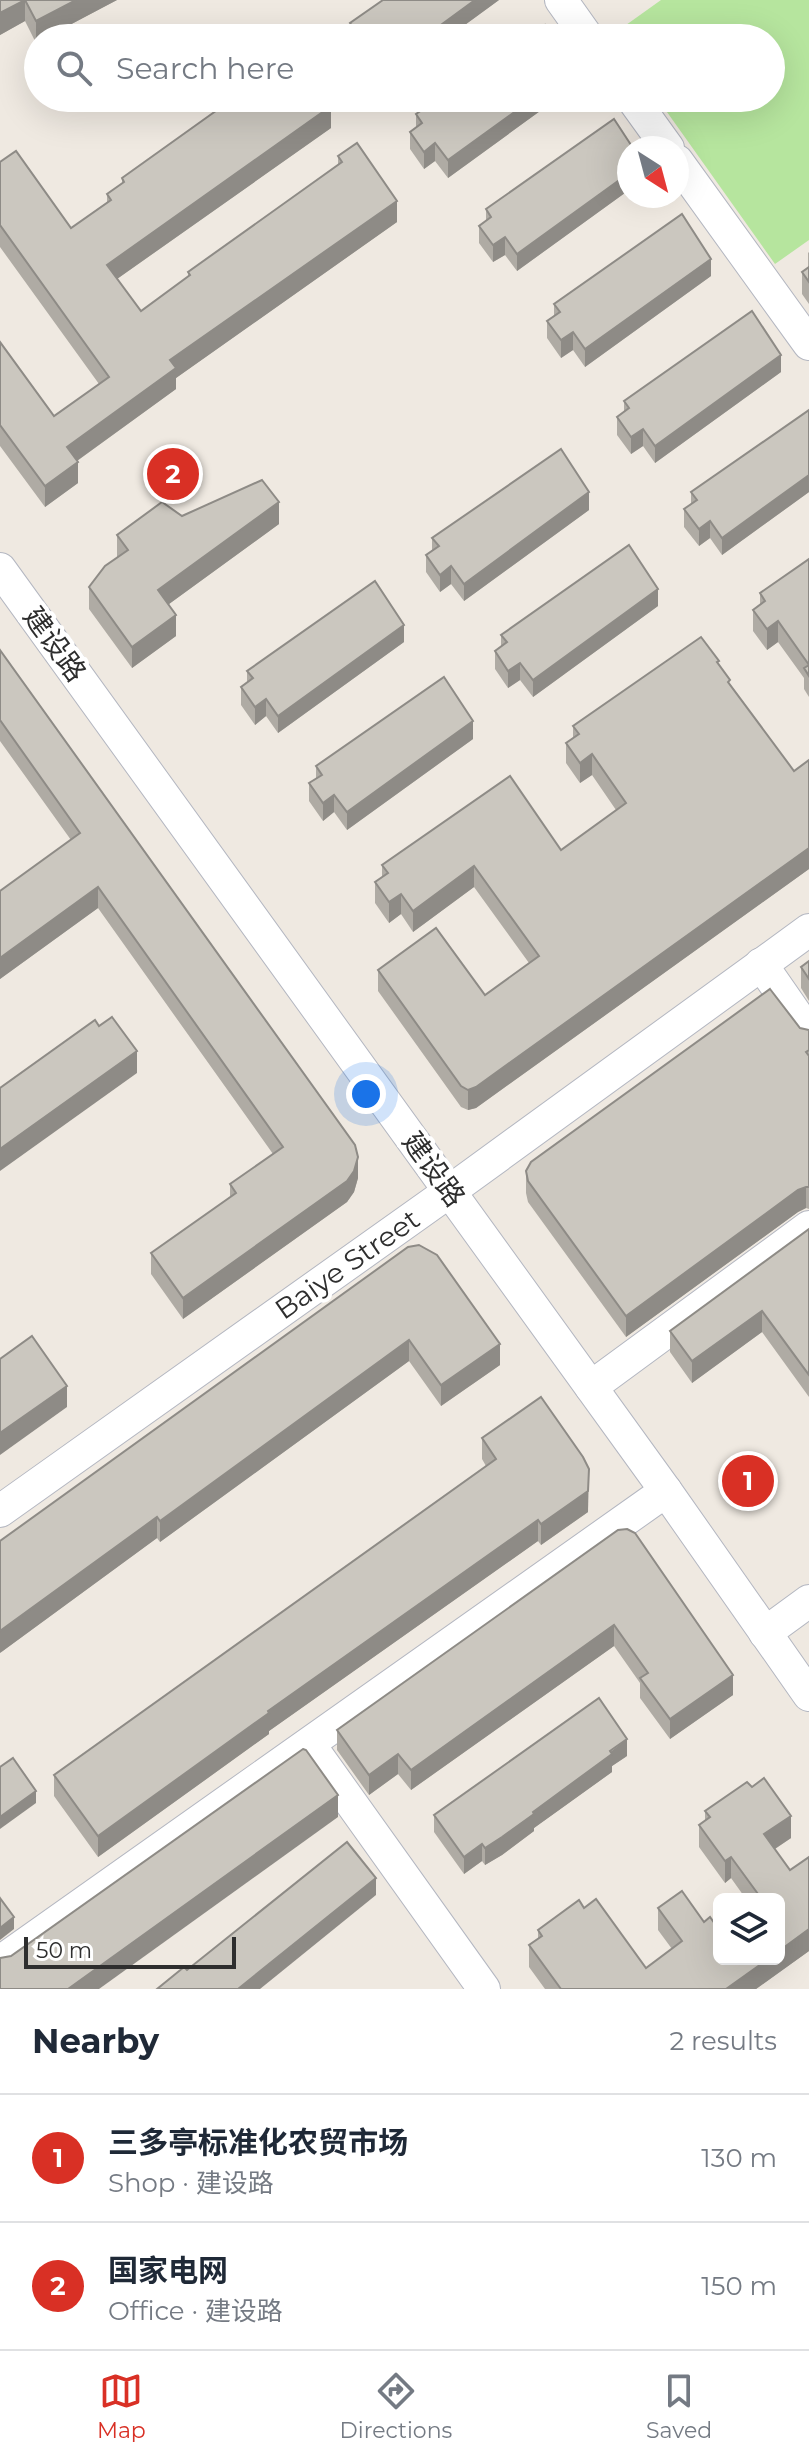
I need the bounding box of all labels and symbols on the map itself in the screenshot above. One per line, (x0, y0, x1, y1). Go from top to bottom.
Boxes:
north arrow (617, 136, 689, 208)
pin: 2 (147, 444, 199, 504)
street label: 建设路 (17, 600, 93, 688)
your location (346, 1074, 386, 1114)
street label: 建设路 (396, 1125, 472, 1213)
street label: Baiye Street (268, 1202, 426, 1326)
pin: 1 (722, 1451, 774, 1511)
scale bar (24, 1933, 236, 1969)

